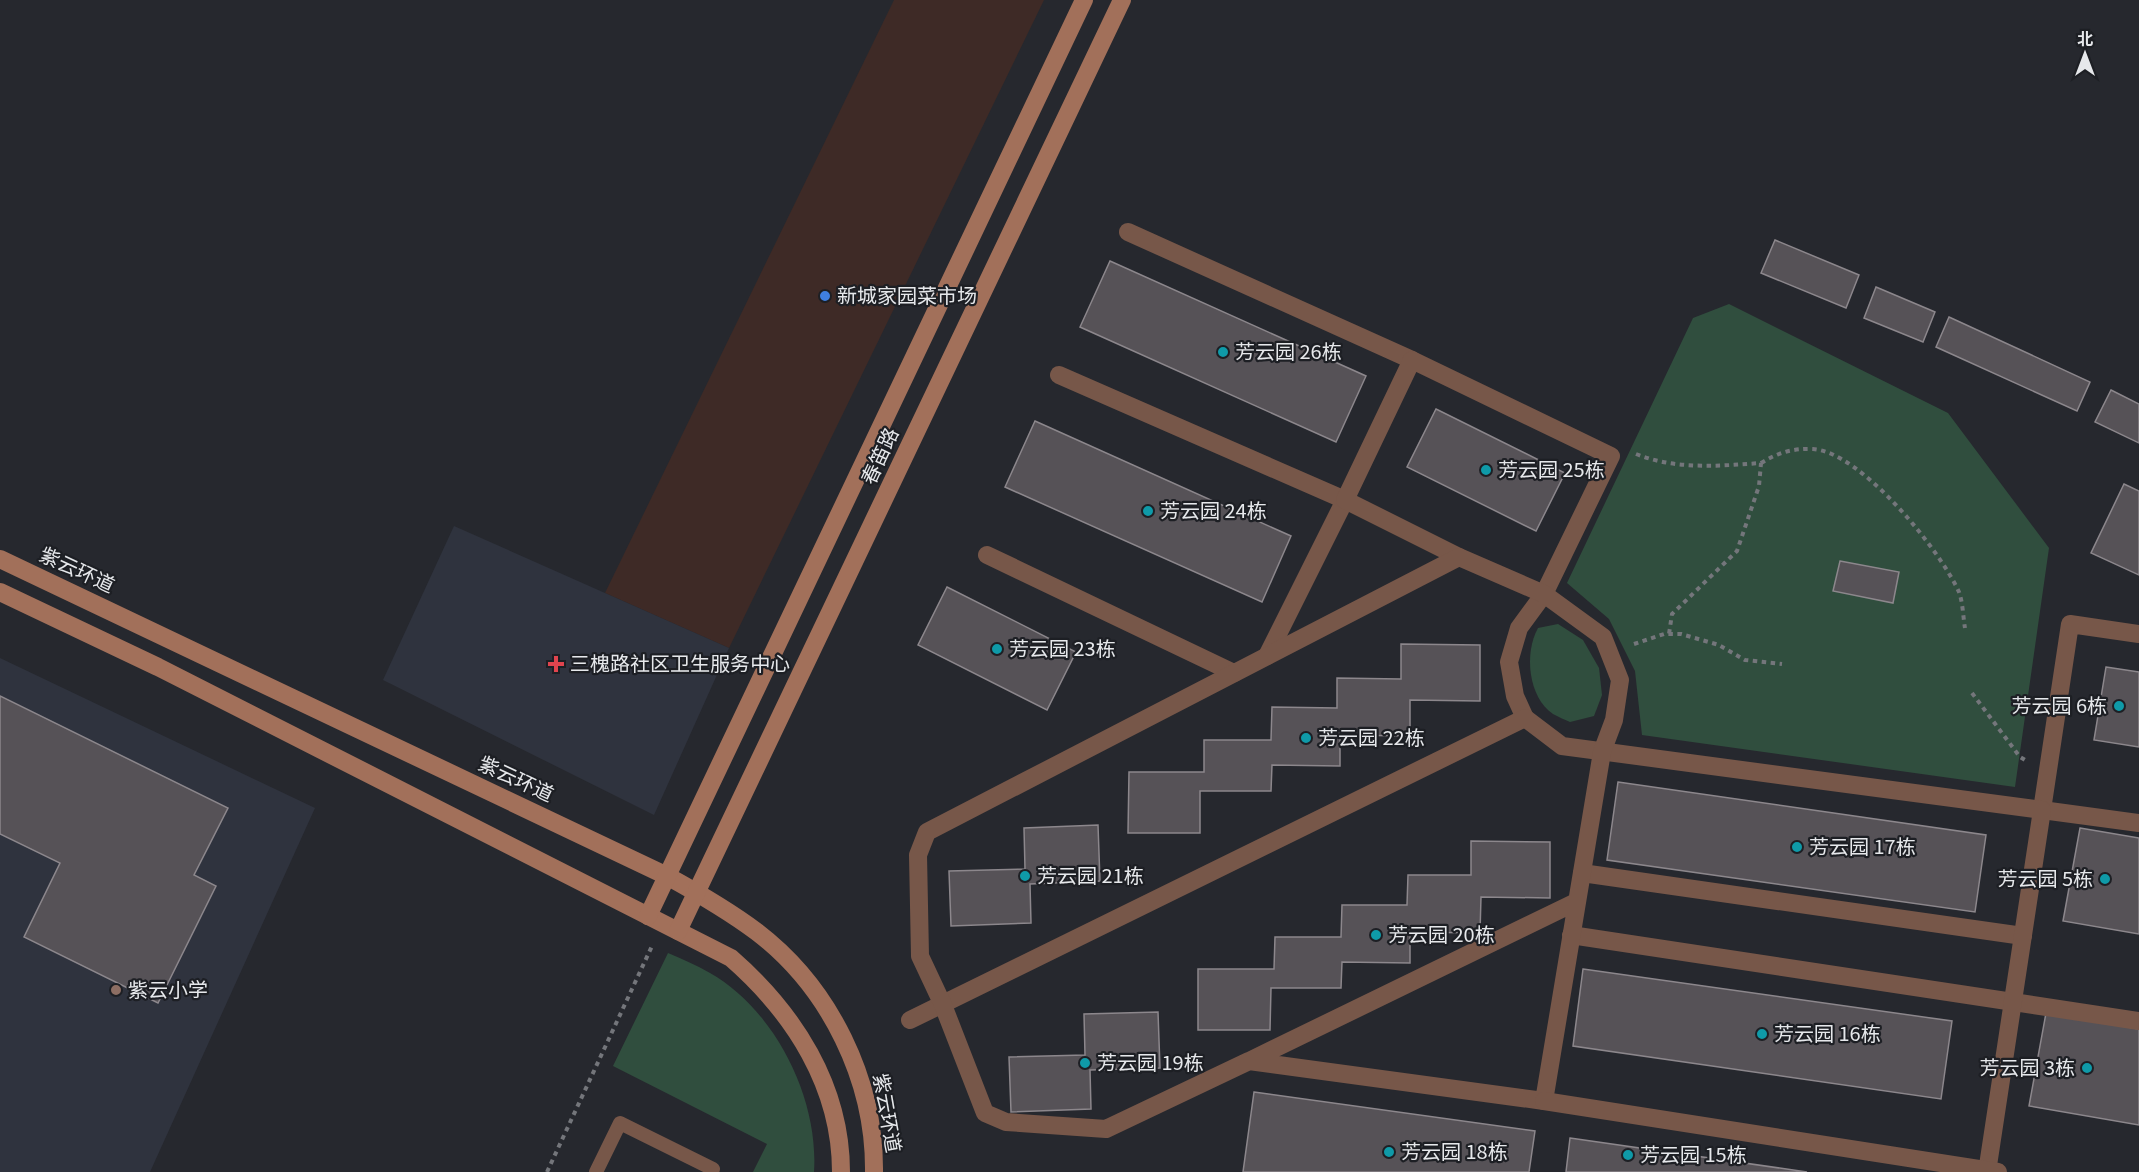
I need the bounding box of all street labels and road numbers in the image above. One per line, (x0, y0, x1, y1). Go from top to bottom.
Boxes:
street label: 春笛路 (853, 422, 904, 489)
street label: 紫云环道 (35, 539, 120, 599)
street label: 紫云环道 (474, 748, 559, 808)
street label: 紫云环道 (867, 1071, 910, 1155)

